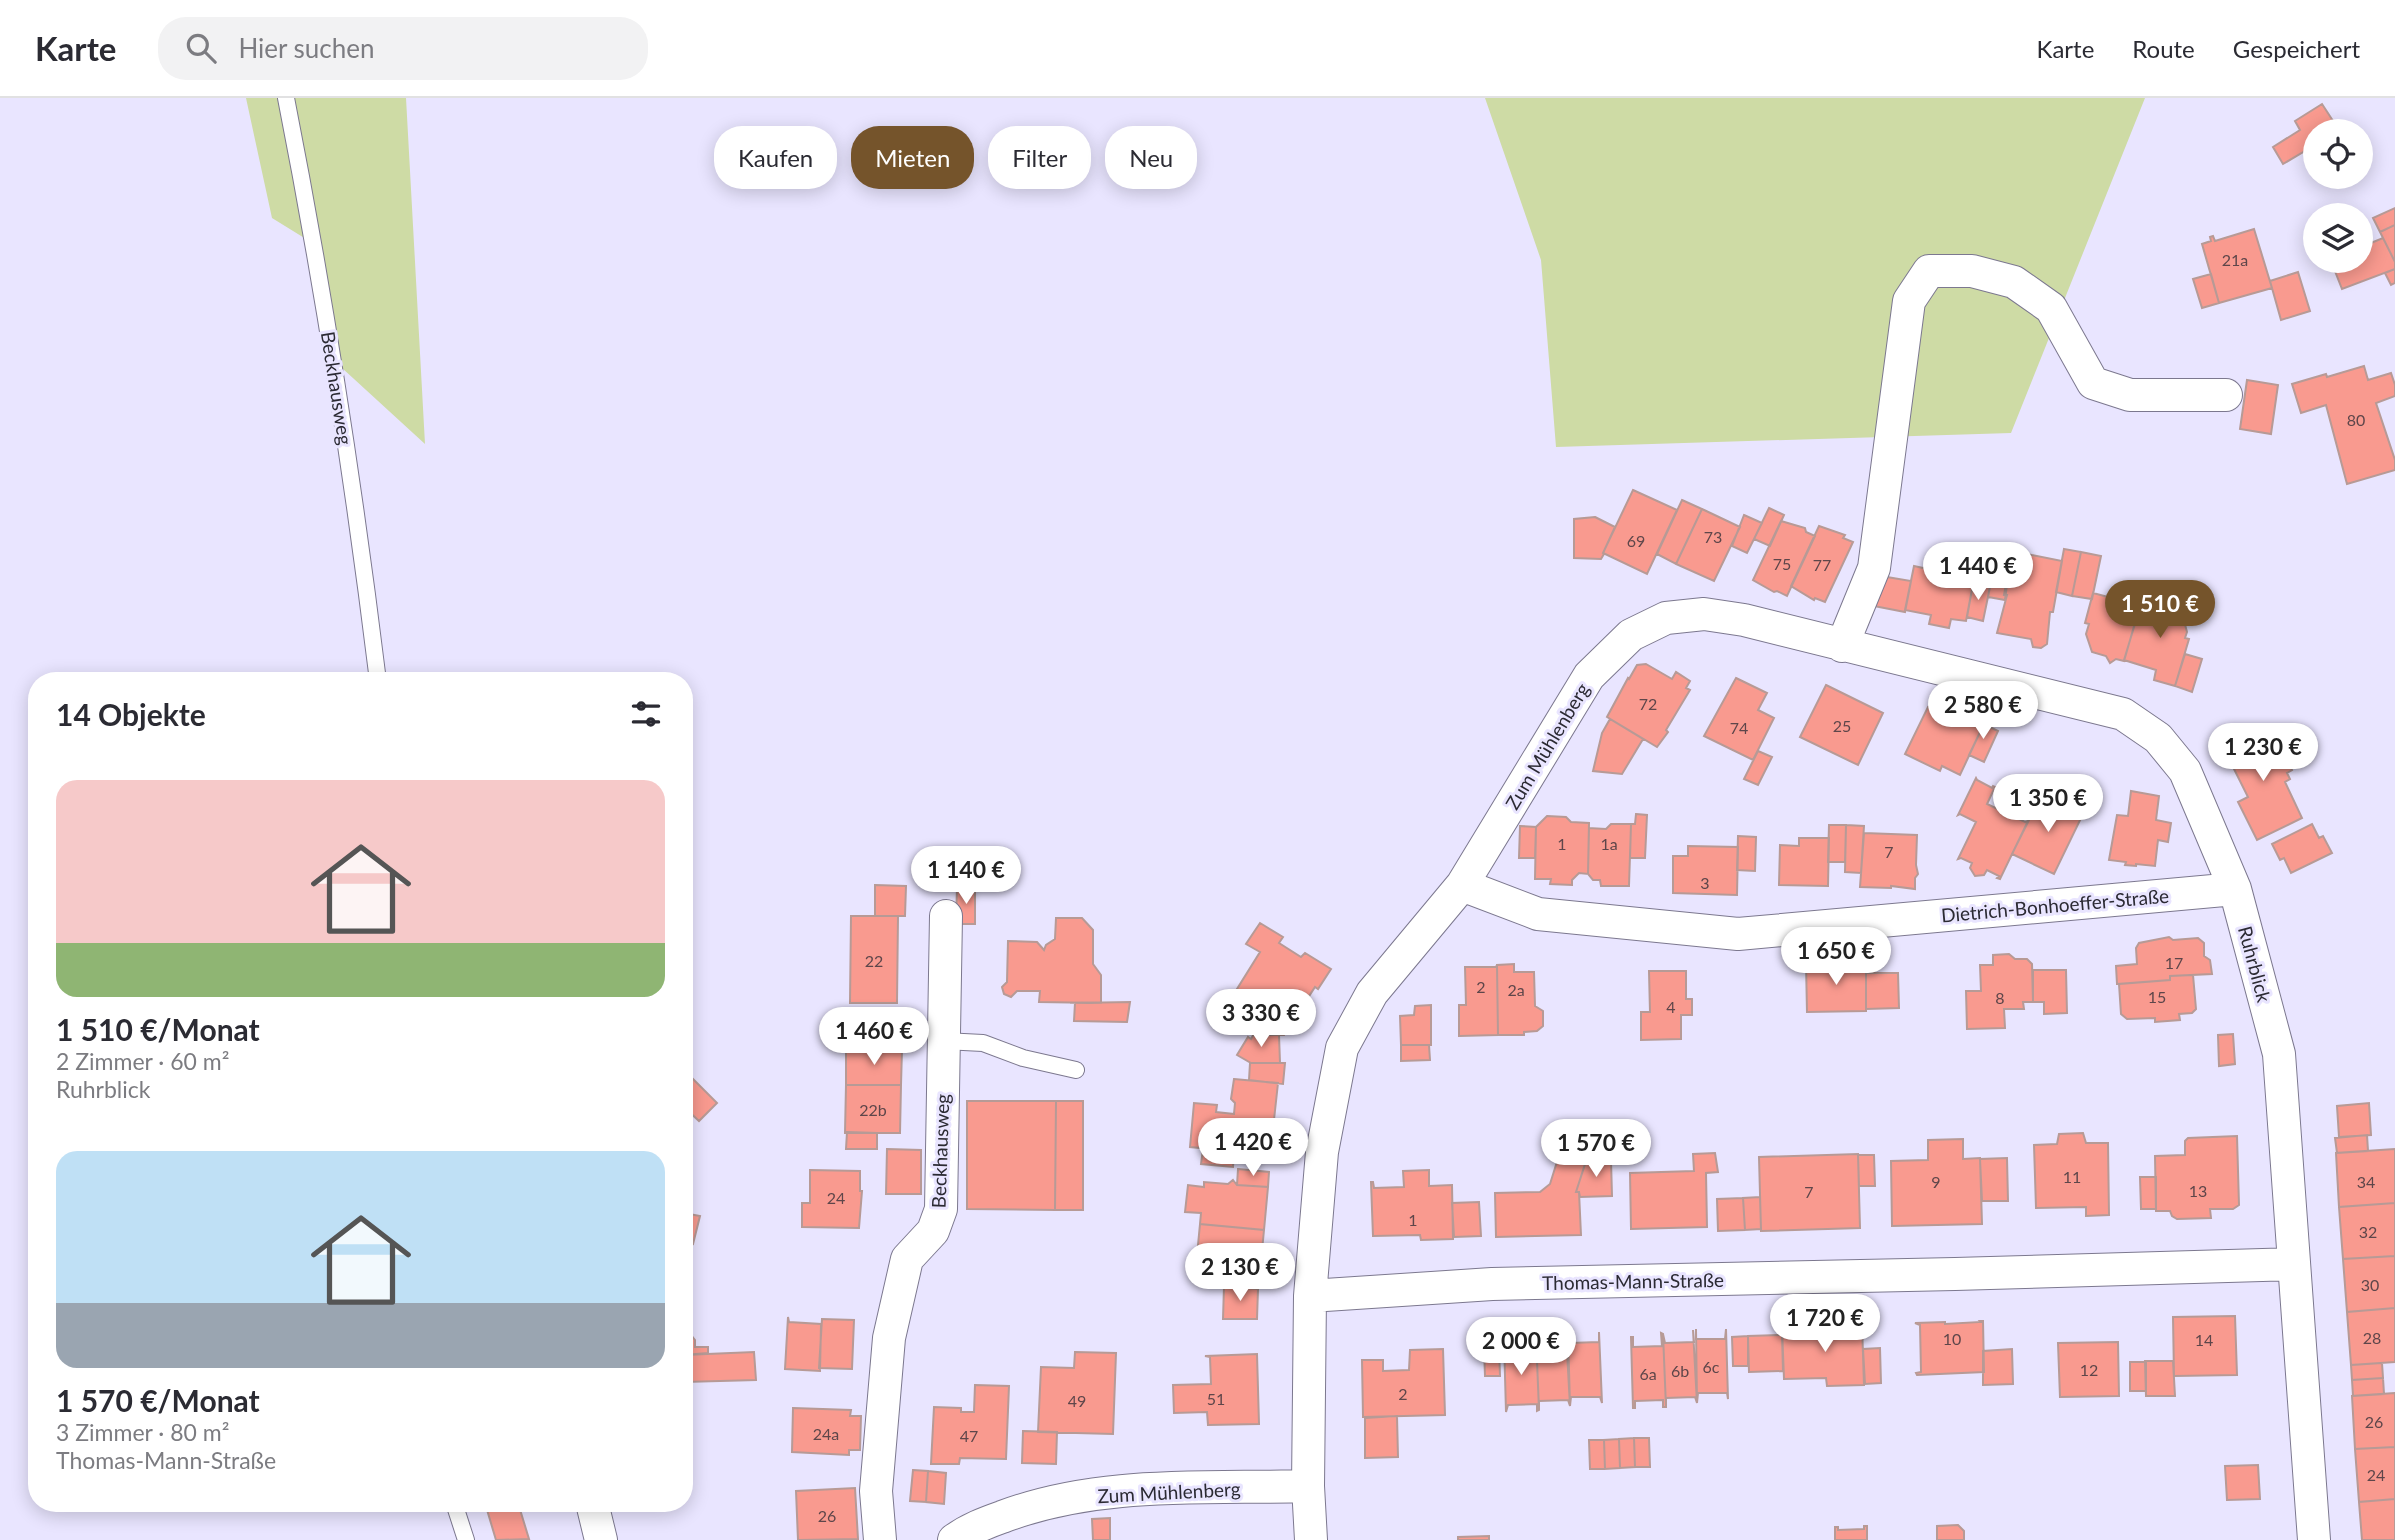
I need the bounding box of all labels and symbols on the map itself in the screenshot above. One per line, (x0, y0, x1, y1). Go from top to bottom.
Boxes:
house number: 21a (2222, 250, 2248, 269)
street label: Beckhausweg (317, 330, 357, 446)
house number: 80 (2347, 410, 2365, 429)
house number: 73 (1704, 527, 1722, 546)
house number: 69 (1627, 531, 1645, 550)
pin: 1 440 € (1913, 542, 2043, 602)
house number: 75 (1773, 554, 1791, 573)
house number: 77 (1813, 555, 1831, 574)
pin: 1 510 € (2095, 580, 2225, 640)
street label: Zum Mühlenberg (1500, 679, 1594, 813)
pin: 2 580 € (1918, 682, 2048, 741)
house number: 72 (1639, 694, 1657, 713)
house number: 25 (1833, 716, 1851, 735)
house number: 74 (1730, 718, 1748, 737)
pin: 1 230 € (2198, 724, 2328, 783)
pin: 1 350 € (1983, 774, 2113, 834)
house number: 1 (1557, 834, 1567, 853)
house number: 1a (1600, 834, 1618, 853)
house number: 7 (1884, 842, 1894, 861)
pin: 1 140 € (901, 846, 1031, 906)
house number: 3 (1700, 873, 1710, 892)
street label: Dietrich-Bonhoeffer-Straße (1940, 884, 2170, 926)
street label: Ruhrblick (2234, 923, 2276, 1005)
pin: 1 650 € (1771, 928, 1901, 987)
house number: 22 (865, 951, 883, 970)
house number: 17 (2165, 953, 2183, 972)
house number: 2 (1476, 977, 1486, 996)
house number: 2a (1507, 980, 1525, 999)
house number: 15 (2148, 987, 2166, 1006)
house number: 8 (1995, 988, 2005, 1007)
pin: 3 330 € (1196, 990, 1326, 1049)
house number: 4 (1666, 997, 1676, 1016)
pin: 1 460 € (809, 1007, 939, 1067)
street label: Beckhausweg (927, 1093, 953, 1209)
house number: 22b (859, 1100, 887, 1119)
pin: 1 420 € (1188, 1118, 1318, 1178)
pin: 1 570 € (1531, 1119, 1661, 1179)
house number: 11 (2063, 1167, 2081, 1186)
house number: 9 (1931, 1172, 1941, 1191)
house number: 34 (2357, 1172, 2375, 1191)
house number: 13 (2189, 1181, 2207, 1200)
house number: 7 (1804, 1182, 1814, 1201)
house number: 24 (827, 1188, 845, 1207)
house number: 1 (1408, 1210, 1418, 1229)
house number: 32 (2359, 1222, 2377, 1241)
pin: 2 130 € (1175, 1244, 1305, 1303)
street label: Thomas-Mann-Straße (1542, 1268, 1724, 1294)
house number: 30 (2361, 1275, 2379, 1294)
pin: 1 720 € (1760, 1294, 1890, 1354)
pin: 2 000 € (1456, 1318, 1586, 1377)
house number: 28 (2363, 1328, 2381, 1347)
house number: 10 (1943, 1329, 1961, 1348)
house number: 14 (2195, 1330, 2213, 1349)
house number: 6c (1703, 1357, 1720, 1376)
house number: 12 (2080, 1360, 2098, 1379)
house number: 6b (1671, 1361, 1689, 1380)
house number: 6a (1639, 1364, 1657, 1383)
house number: 2 (1398, 1384, 1408, 1403)
house number: 51 (1207, 1389, 1225, 1408)
house number: 49 (1068, 1391, 1086, 1410)
house number: 26 (2365, 1412, 2383, 1431)
house number: 24a (813, 1424, 839, 1443)
house number: 47 (960, 1426, 978, 1445)
house number: 24 (2367, 1465, 2385, 1484)
street label: Zum Mühlenberg (1097, 1477, 1241, 1507)
house number: 26 (818, 1506, 836, 1525)

